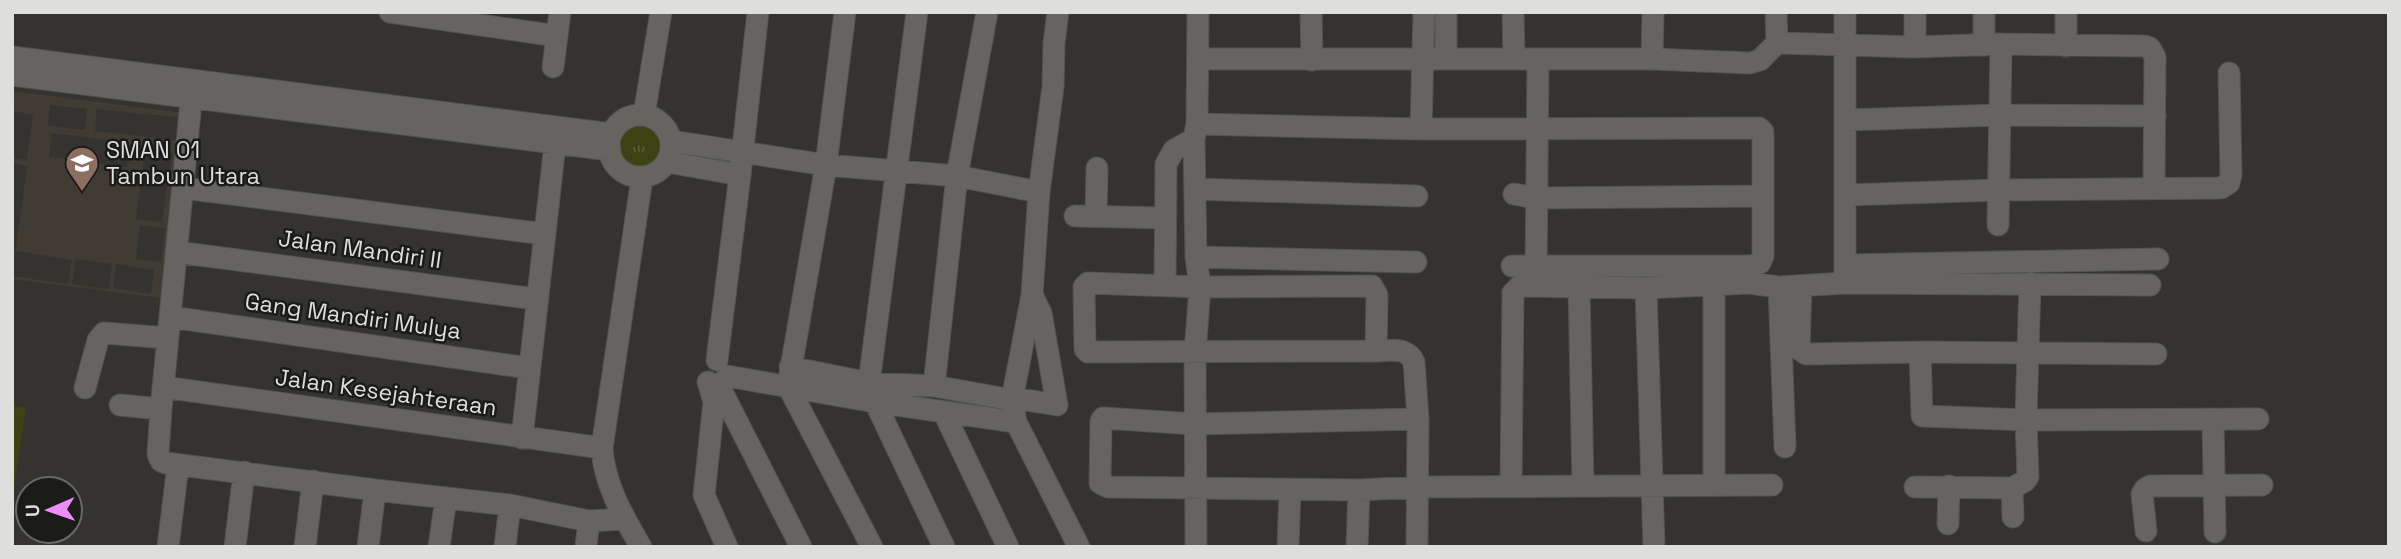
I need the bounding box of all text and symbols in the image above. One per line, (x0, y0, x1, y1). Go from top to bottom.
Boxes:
place label: SMAN 01 Tambun Utara (106, 135, 260, 191)
school or university icon: SMAN 01 Tambun Utara (63, 144, 101, 193)
street label: Jalan Mandiri II (277, 223, 443, 275)
street label: Gang Mandiri Mulya (243, 286, 463, 346)
street label: Jalan Kesejahteraan (273, 362, 499, 422)
north arrow (14, 475, 84, 545)
text: U (20, 504, 45, 517)

